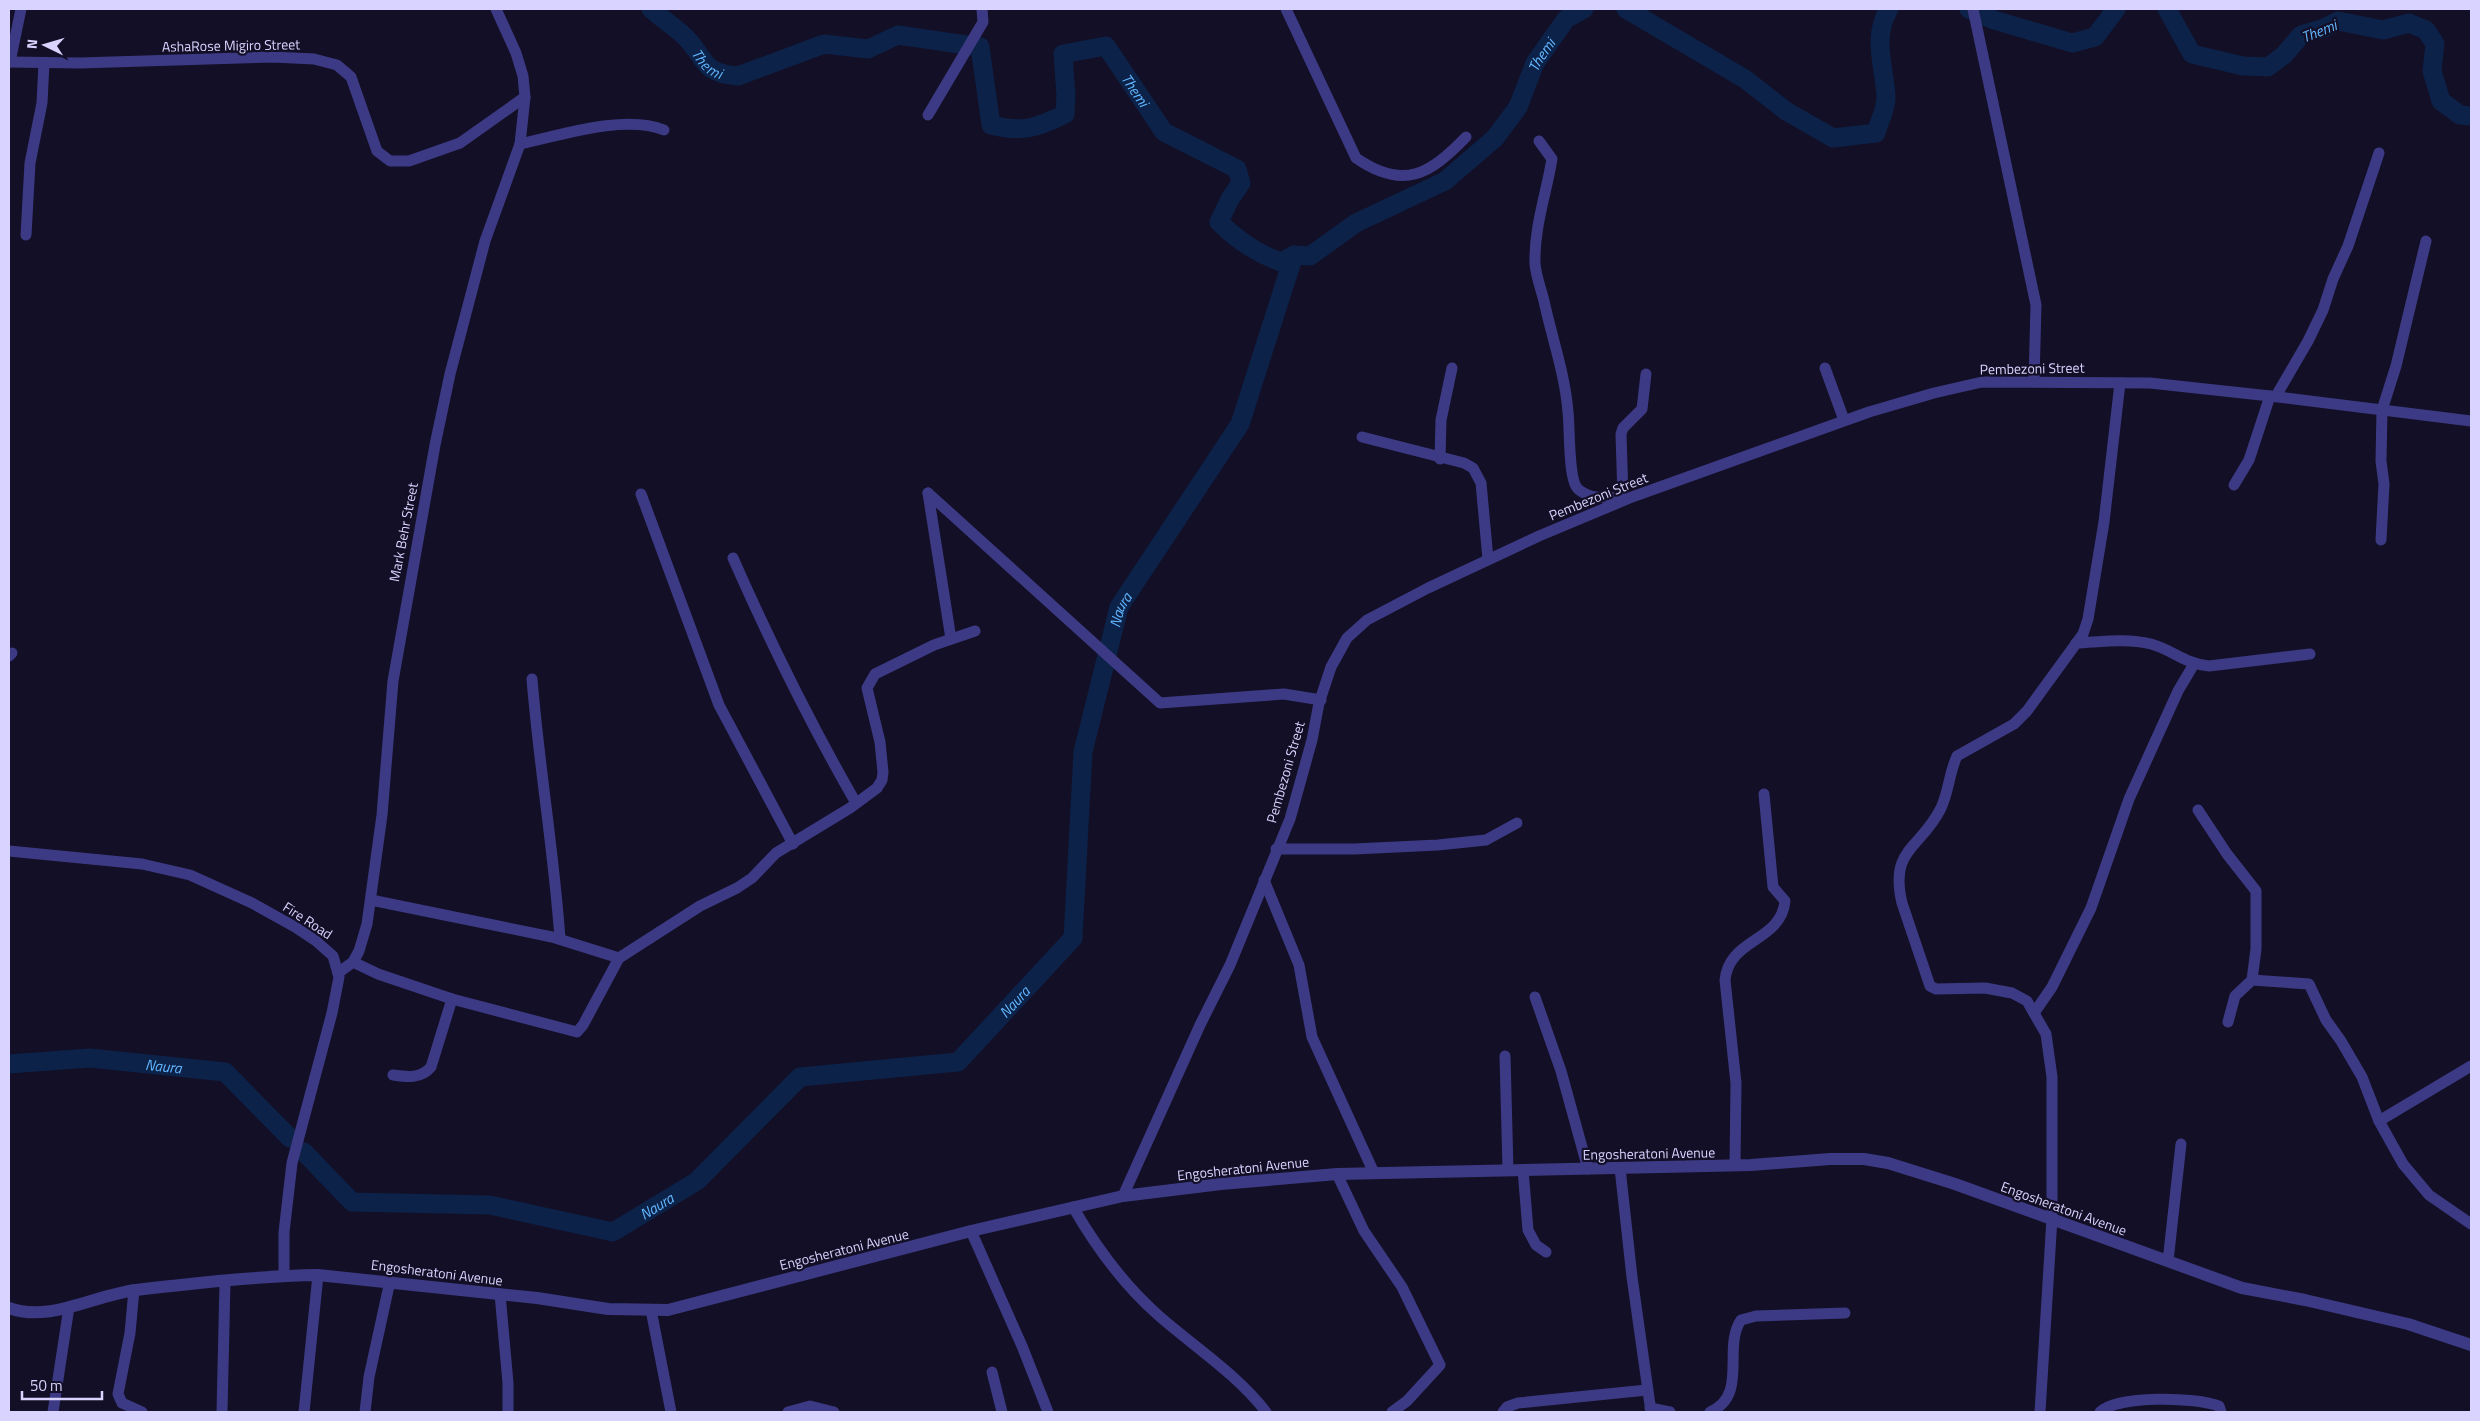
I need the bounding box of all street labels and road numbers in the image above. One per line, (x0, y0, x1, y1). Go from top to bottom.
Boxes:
street label: AshaRose Migiro Street (162, 33, 300, 57)
street label: Pembezoni Street (1979, 357, 2085, 379)
street label: Pembezoni Street (1545, 467, 1651, 525)
street label: Mark Behr Street (383, 481, 423, 583)
street label: Pembezoni Street (1260, 719, 1310, 825)
street label: Fire Road (279, 896, 337, 944)
street label: Engosheratoni Avenue (1583, 1141, 1715, 1165)
street label: Engosheratoni Avenue (1176, 1151, 1310, 1185)
street label: Engosheratoni Avenue (1998, 1175, 2130, 1241)
street label: Engosheratoni Avenue (777, 1223, 911, 1275)
street label: Engosheratoni Avenue (370, 1253, 504, 1291)

